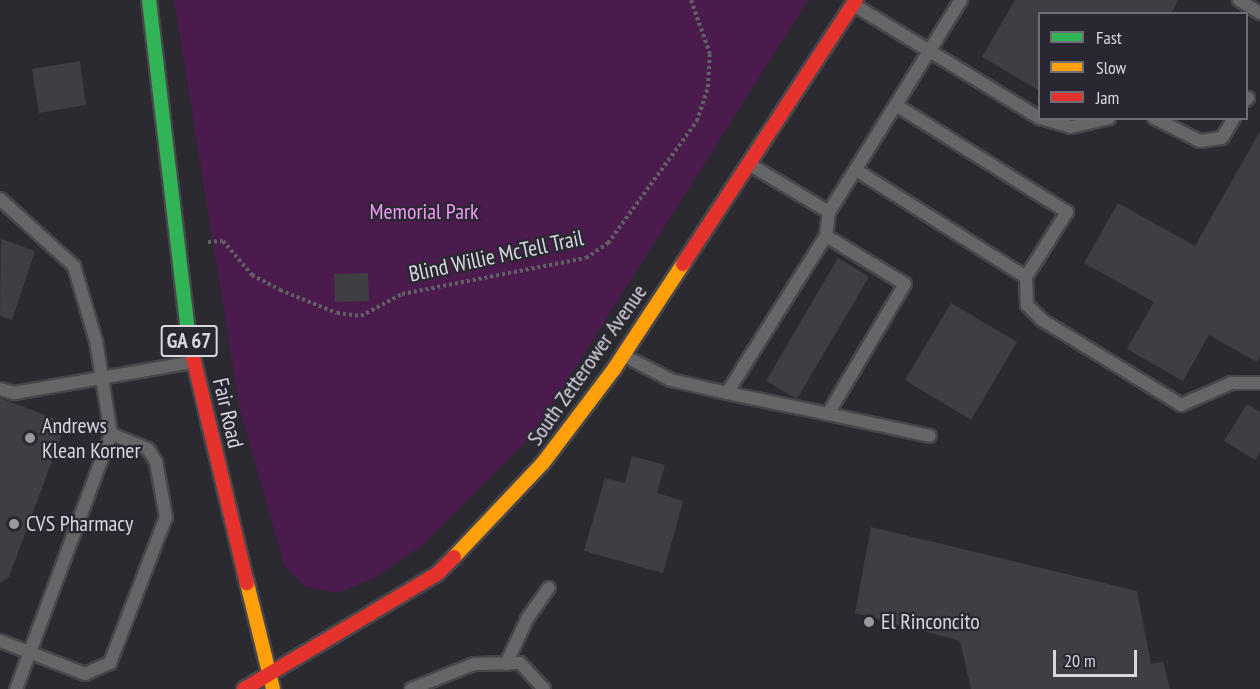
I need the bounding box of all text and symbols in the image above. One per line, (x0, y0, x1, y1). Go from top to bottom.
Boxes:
legend (1038, 12, 1248, 120)
text: Fast (1096, 26, 1122, 49)
text: Slow (1096, 56, 1126, 79)
text: Jam (1096, 86, 1119, 109)
park label: Memorial Park (369, 199, 479, 225)
street label: Blind Willie McTell Trail (406, 225, 586, 287)
street label: South Zetterower Avenue (521, 279, 653, 451)
road number: GA 67 (159, 323, 219, 359)
street label: Fair Road (207, 375, 249, 451)
place label: Andrews Klean Korner (42, 412, 140, 464)
marker: Andrews Klean Korner (23, 431, 37, 445)
place label: CVS Pharmacy (26, 511, 133, 537)
marker: CVS Pharmacy (7, 517, 21, 531)
place label: El Rinconcito (881, 609, 980, 635)
marker: El Rinconcito (862, 615, 876, 629)
scale bar (1056, 638, 1140, 676)
text: 20 m (1064, 649, 1096, 672)

